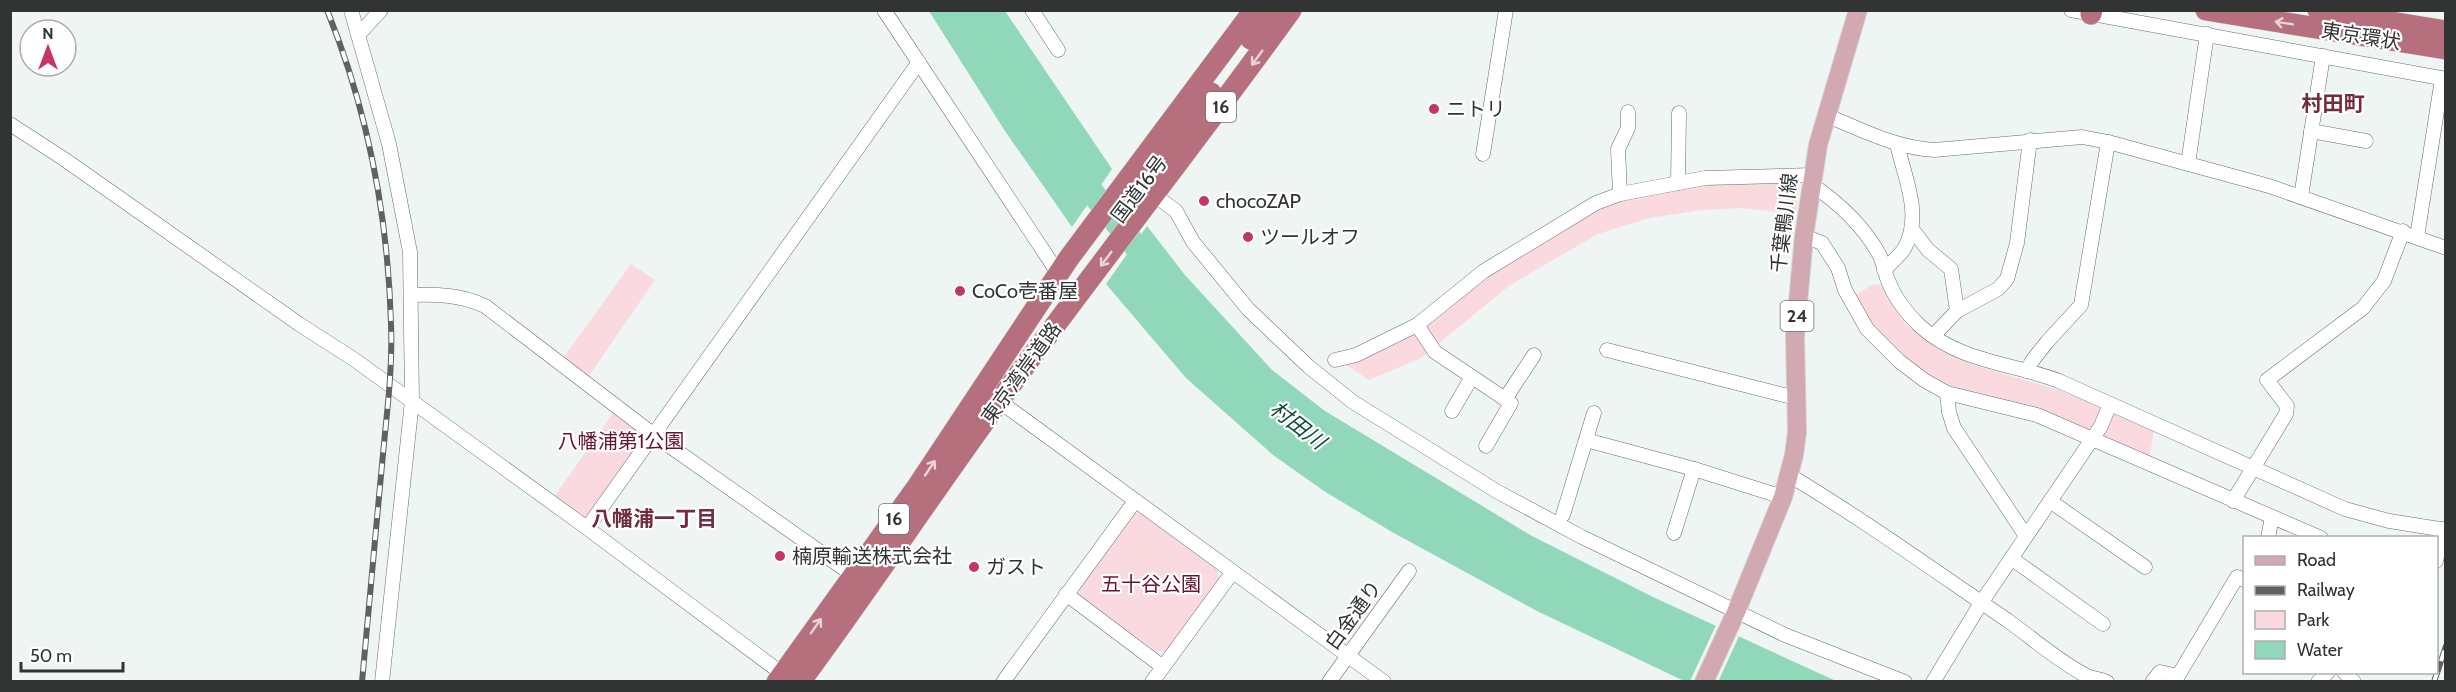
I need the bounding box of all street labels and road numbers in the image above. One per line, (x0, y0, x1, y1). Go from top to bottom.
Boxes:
street label: 東京環状 (2320, 18, 2402, 54)
road number: 16 (1206, 92, 1236, 122)
street label: 国道16号 (1106, 151, 1172, 227)
street label: 千葉鴨川線 (1766, 172, 1802, 274)
road number: 24 (1780, 301, 1814, 331)
street label: 東京湾岸道路 (976, 317, 1066, 429)
road number: 16 (879, 504, 909, 534)
street label: 白金通り (1320, 576, 1386, 654)

